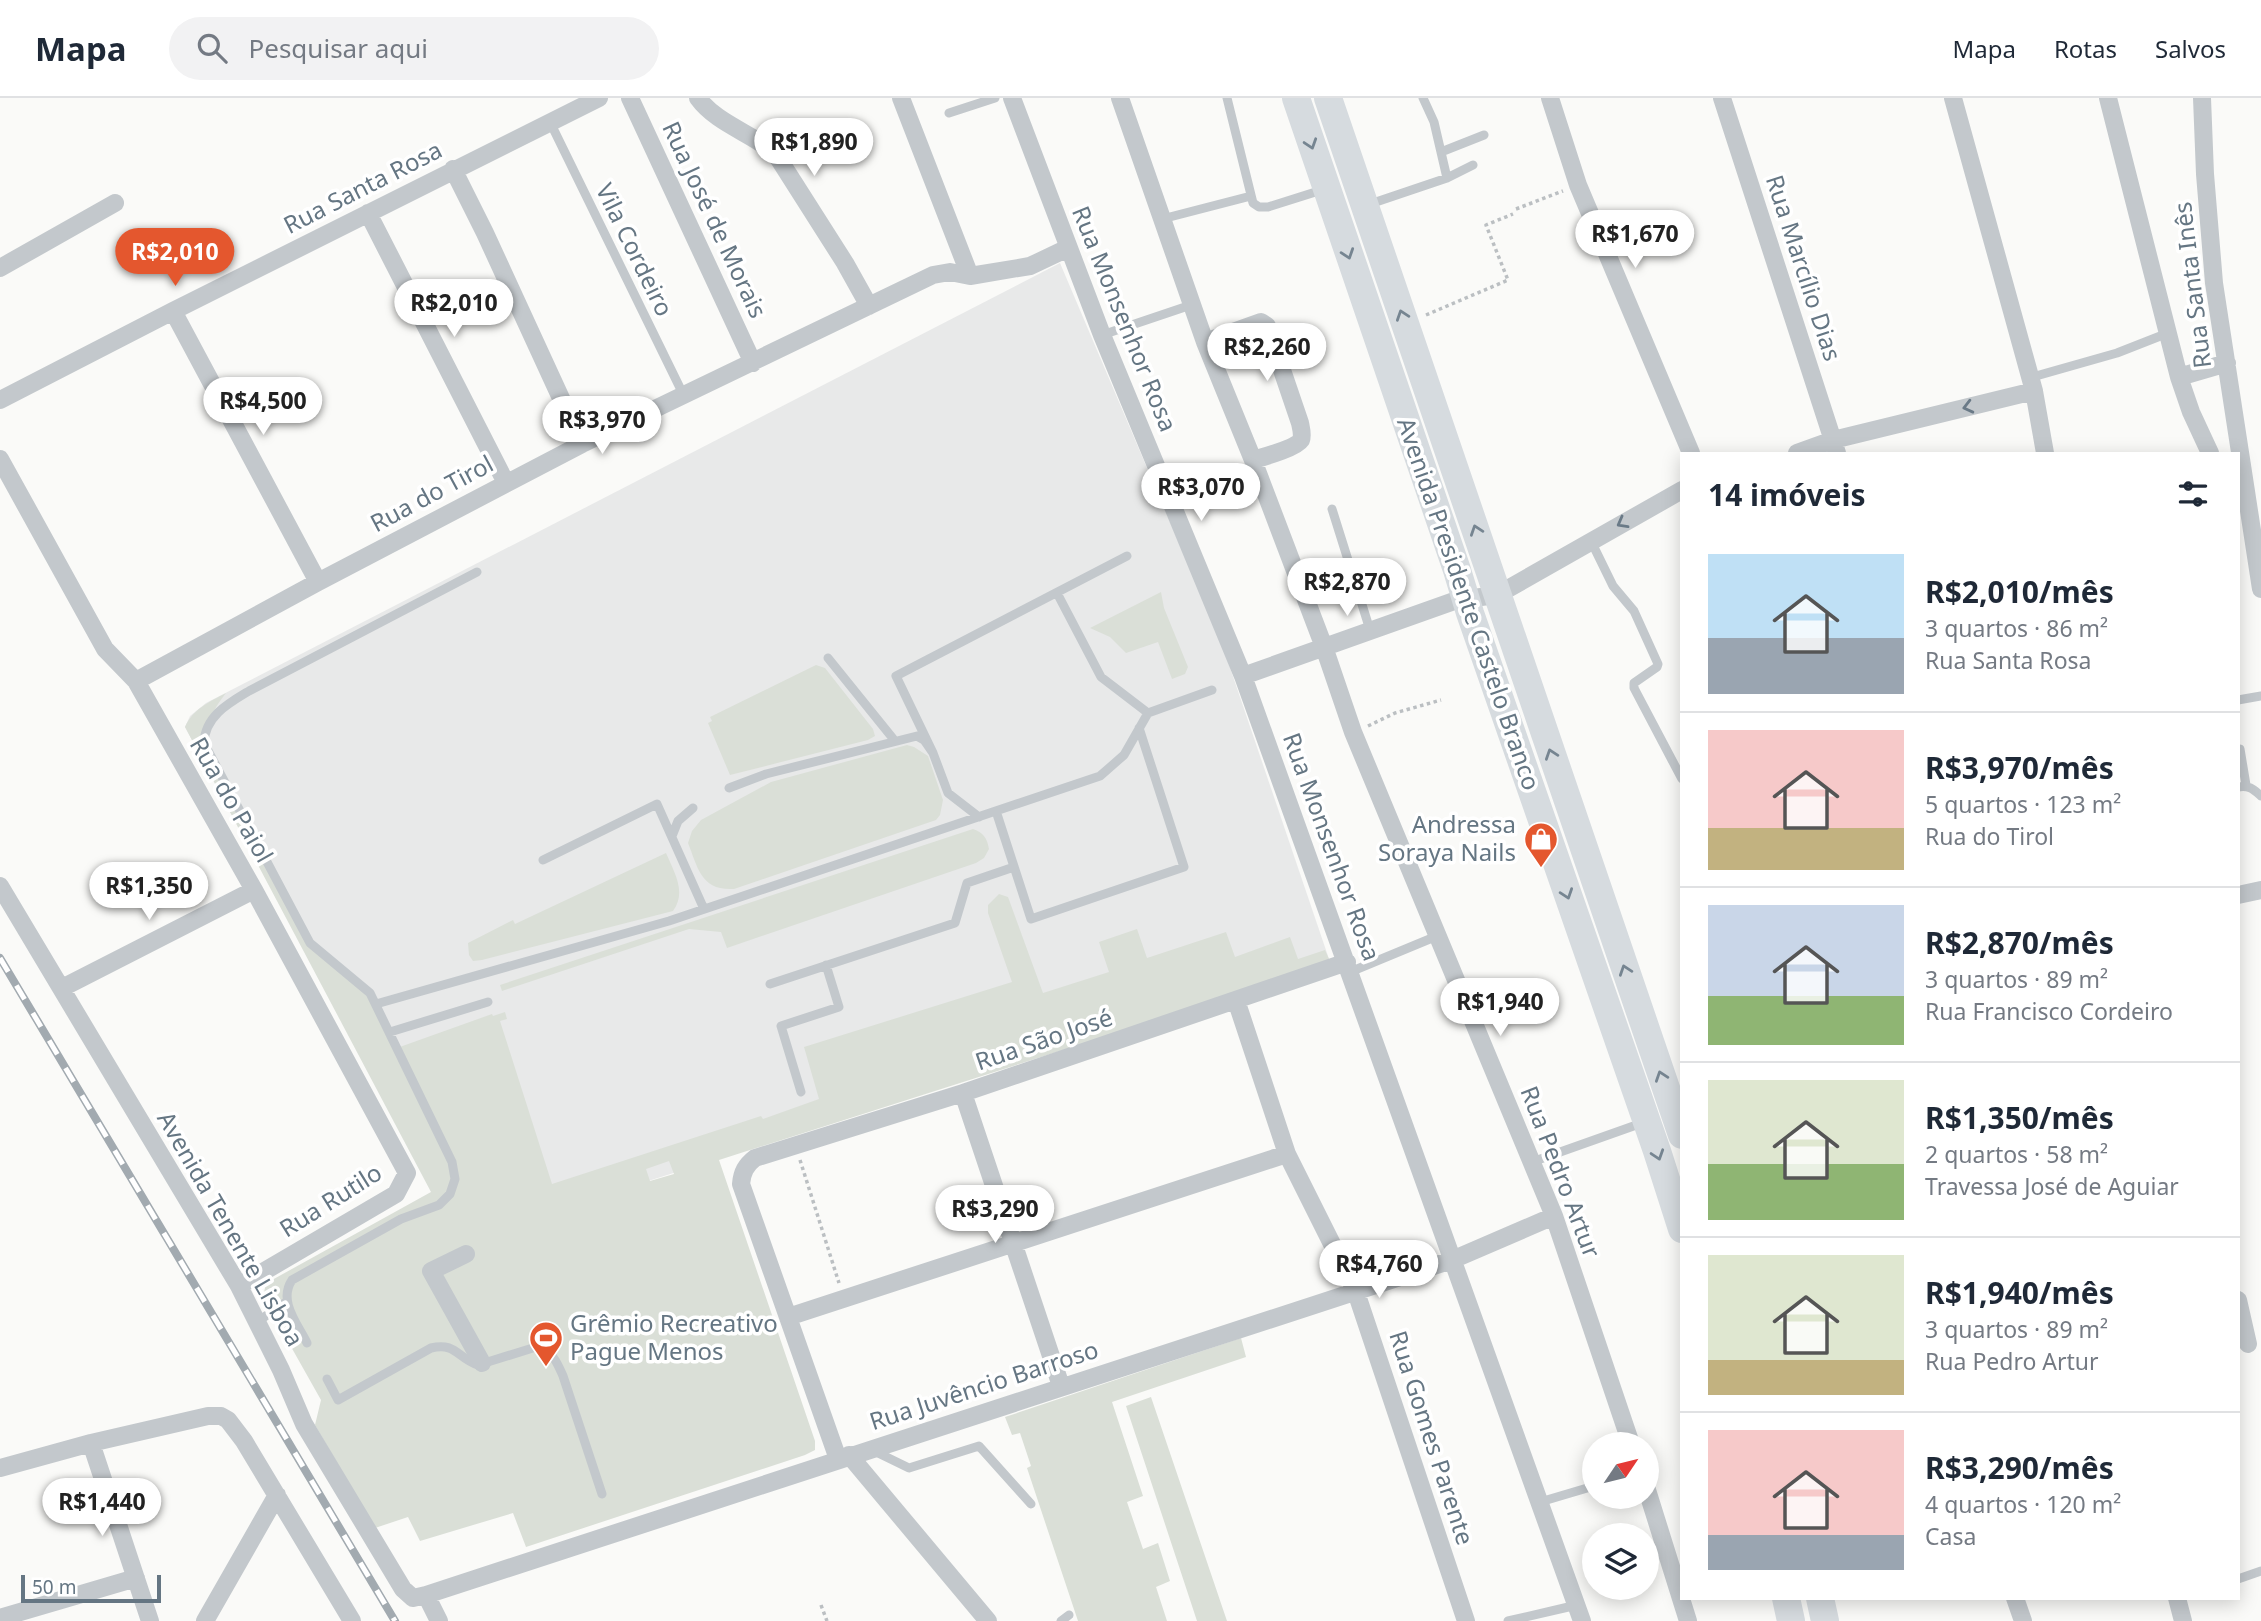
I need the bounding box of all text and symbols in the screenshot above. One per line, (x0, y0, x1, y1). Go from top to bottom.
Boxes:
search box (169, 17, 659, 80)
text: Mapa (35, 26, 127, 71)
icon: search (193, 29, 231, 67)
text: Pesquisar aqui (249, 30, 428, 66)
text: Mapa (1952, 32, 2016, 65)
text: Rotas (2054, 32, 2117, 65)
text: Salvos (2155, 32, 2226, 65)
street label: Rua José de Morais (655, 116, 775, 323)
pin: R$1,890 (749, 118, 879, 178)
text: R$1,890 (770, 125, 858, 157)
street label: Rua Santa Rosa (277, 133, 447, 241)
one-way arrow (1302, 137, 1317, 149)
street label: Rua Marcílio Dias (1759, 170, 1850, 365)
street label: Vila Cordeiro (589, 177, 682, 321)
street label: Rua Santa Inês (2165, 200, 2218, 370)
street label: Rua Monsenhor Rosa (1065, 201, 1186, 436)
pin: R$1,670 (1570, 211, 1700, 270)
text: R$1,670 (1591, 217, 1679, 249)
pin: R$2,010 (110, 228, 240, 288)
text: R$2,010 (131, 235, 219, 267)
one-way arrow (1340, 247, 1354, 259)
pin: R$2,010 (389, 280, 519, 339)
text: R$2,010 (410, 286, 498, 318)
one-way arrow (1396, 309, 1410, 322)
pin: R$2,260 (1202, 324, 1332, 383)
text: R$2,260 (1223, 330, 1311, 362)
pin: R$4,500 (198, 378, 328, 437)
text: R$4,500 (219, 384, 307, 416)
pin: R$3,970 (537, 396, 667, 456)
one-way arrow (1962, 399, 1974, 413)
text: R$3,970 (558, 403, 646, 435)
street label: Avenida Presidente Castelo Branco (1390, 413, 1549, 794)
street label: Rua do Tirol (364, 446, 498, 539)
pin: R$3,070 (1136, 464, 1266, 523)
text: R$3,070 (1157, 470, 1245, 502)
text: 14 imóveis (1708, 474, 1866, 515)
icon: filters (2174, 475, 2212, 513)
one-way arrow (1617, 515, 1630, 528)
one-way arrow (1470, 525, 1484, 537)
pin: R$2,870 (1282, 559, 1412, 618)
text: R$2,870 (1303, 565, 1391, 597)
text: R$2,010/mês (1925, 571, 2114, 612)
icon: home (1764, 582, 1848, 666)
text: 3 quartos · 86 m² (1925, 612, 2108, 644)
text: Rua Santa Rosa (1925, 644, 2091, 676)
street label: Rua Monsenhor Rosa (1276, 728, 1389, 965)
street label: Rua do Paiol (183, 730, 282, 868)
text: R$3,970/mês (1925, 747, 2114, 788)
one-way arrow (1545, 749, 1560, 761)
icon: home (1764, 758, 1848, 842)
text: 5 quartos · 123 m² (1925, 788, 2121, 820)
place label: Andressa Soraya Nails (1378, 807, 1516, 868)
shop icon: Andressa Soraya Nails (1522, 820, 1560, 869)
text: Rua do Tirol (1925, 820, 2054, 852)
pin: R$1,350 (84, 862, 214, 922)
text: R$1,350 (105, 869, 193, 901)
one-way arrow (1559, 887, 1573, 900)
text: R$2,870/mês (1925, 922, 2114, 963)
icon: home (1764, 933, 1848, 1017)
text: 3 quartos · 89 m² (1925, 963, 2108, 995)
one-way arrow (1619, 964, 1633, 976)
pin: R$1,940 (1435, 978, 1565, 1038)
text: R$1,940 (1456, 985, 1544, 1017)
text: Rua Francisco Cordeiro (1925, 995, 2173, 1027)
street label: Rua São José (971, 1000, 1116, 1077)
one-way arrow (1655, 1071, 1669, 1083)
street label: Rua Pedro Artur (1514, 1081, 1609, 1262)
text: R$1,350/mês (1925, 1097, 2114, 1138)
street label: Avenida Tenente Lisboa (150, 1105, 312, 1352)
icon: home (1764, 1108, 1848, 1192)
text: 2 quartos · 58 m² (1925, 1138, 2108, 1170)
one-way arrow (1650, 1148, 1664, 1161)
street label: Rua Rutilo (273, 1155, 388, 1244)
text: Travessa José de Aguiar (1925, 1170, 2179, 1202)
pin: R$3,290 (930, 1186, 1060, 1245)
text: R$3,290 (951, 1192, 1039, 1224)
pin: R$4,760 (1314, 1240, 1444, 1300)
text: R$4,760 (1335, 1247, 1423, 1279)
text: R$1,940/mês (1925, 1272, 2114, 1313)
icon: home (1764, 1283, 1848, 1367)
place label: Grêmio Recreativo Pague Menos (570, 1306, 778, 1367)
text: 3 quartos · 89 m² (1925, 1313, 2108, 1345)
sports icon: Grêmio Recreativo Pague Menos (527, 1319, 565, 1368)
street label: Rua Gomes Parente (1382, 1326, 1483, 1549)
street label: Rua Juvêncio Barroso (865, 1332, 1102, 1437)
text: Rua Pedro Artur (1925, 1345, 2099, 1377)
north arrow (1582, 1432, 1659, 1508)
map controls (1582, 1432, 1659, 1600)
text: R$3,290/mês (1925, 1447, 2114, 1488)
icon: home (1764, 1458, 1848, 1542)
pin: R$1,440 (37, 1478, 167, 1538)
text: R$1,440 (58, 1485, 146, 1517)
text: 4 quartos · 120 m² (1925, 1488, 2121, 1520)
text: Casa (1925, 1520, 1976, 1552)
button: layers (1582, 1523, 1659, 1600)
scale bar (21, 1572, 161, 1604)
text: 50 m (32, 1574, 76, 1600)

